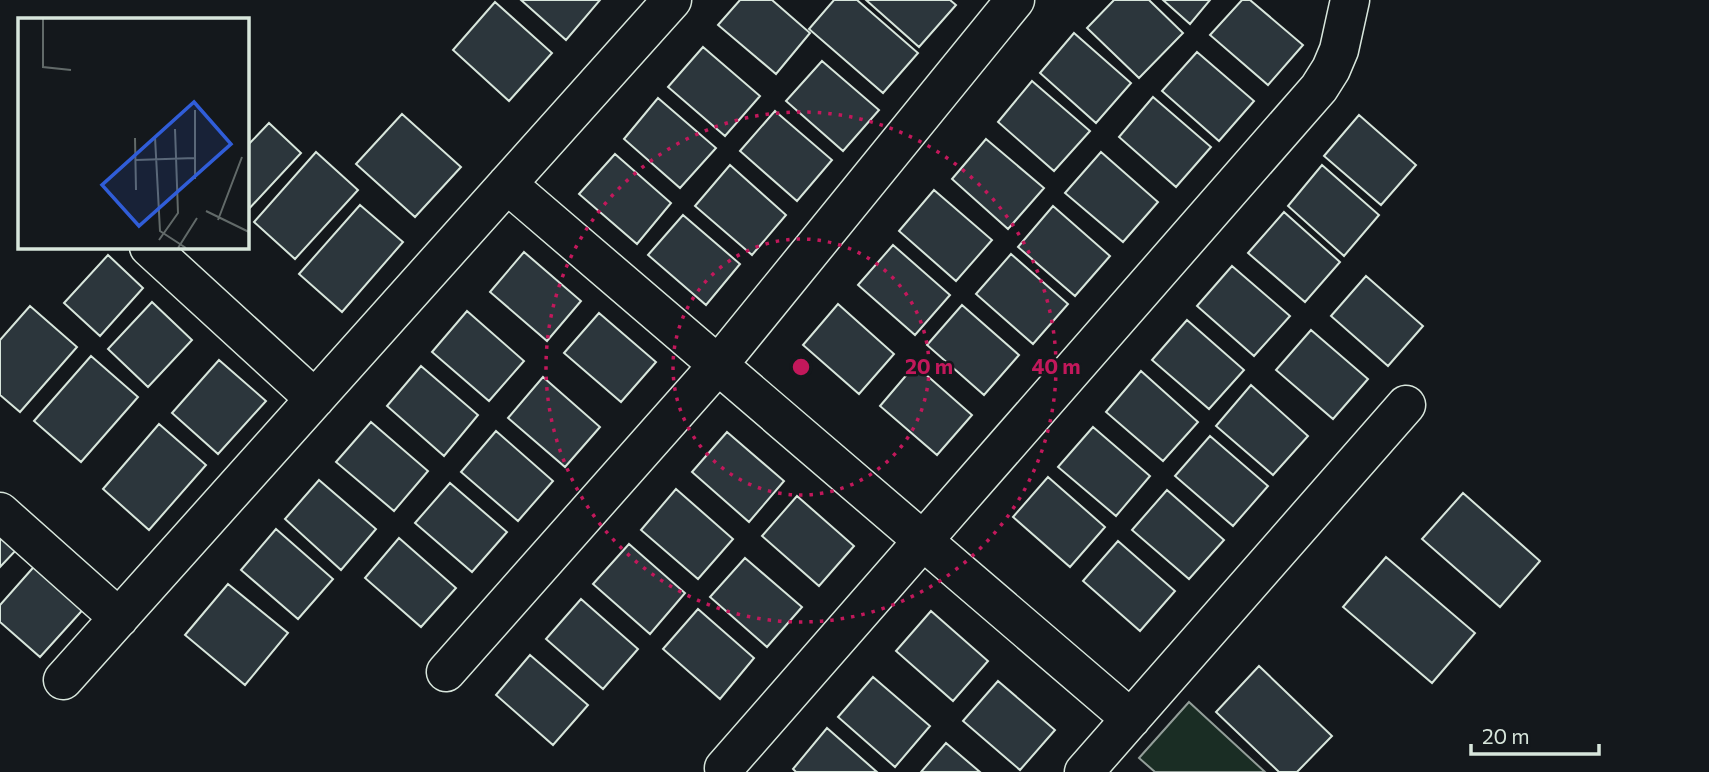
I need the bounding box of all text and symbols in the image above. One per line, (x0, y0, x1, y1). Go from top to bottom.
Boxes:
inset map (18, 18, 248, 248)
text: 20 m (905, 353, 953, 378)
text: 40 m (1031, 353, 1081, 378)
centre of rings (789, 355, 813, 379)
scale bar (1471, 712, 1599, 756)
text: 20 m (1482, 723, 1530, 748)

